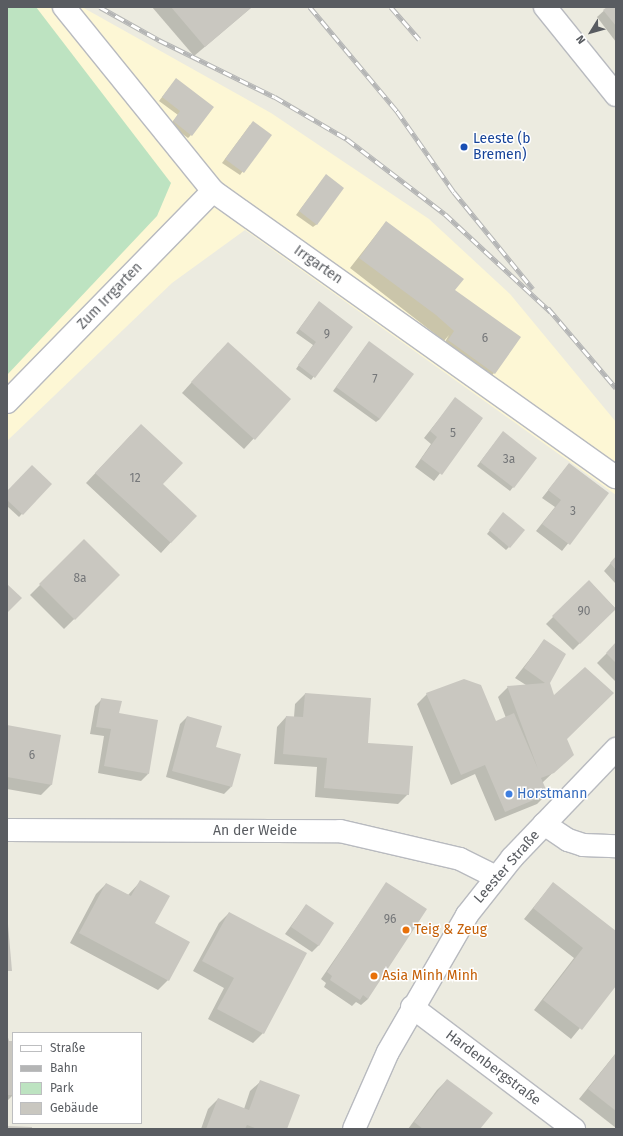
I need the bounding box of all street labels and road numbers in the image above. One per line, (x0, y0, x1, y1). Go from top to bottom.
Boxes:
street label: Irrgarten (290, 242, 346, 288)
street label: Zum Irrgarten (74, 259, 146, 333)
street label: An der Weide (213, 823, 297, 839)
street label: Leester Straße (471, 827, 543, 907)
street label: Hardenbergstraße (442, 1027, 544, 1109)

